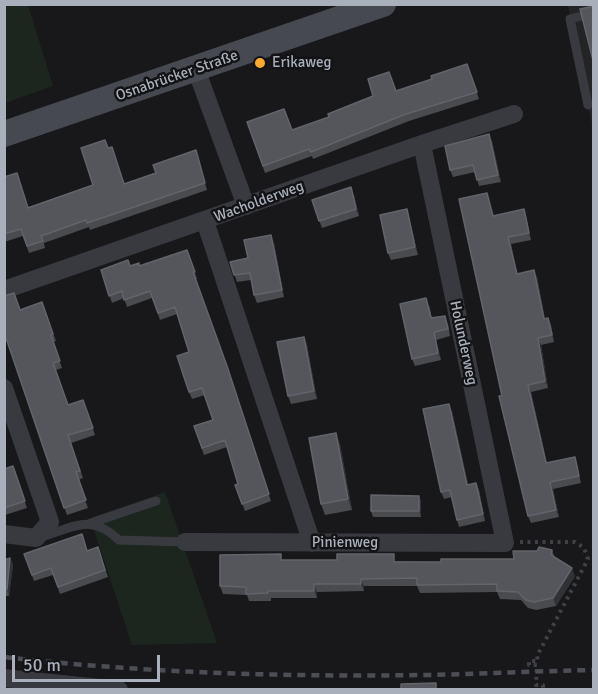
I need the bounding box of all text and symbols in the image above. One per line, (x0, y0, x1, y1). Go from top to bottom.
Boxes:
street label: Osnabrücker Straße (114, 47, 240, 105)
place label: Erikaweg (272, 54, 331, 72)
marker: Erikaweg (253, 56, 267, 70)
street label: Wacholderweg (212, 177, 306, 227)
street label: Holunderweg (445, 299, 481, 387)
street label: Pinienweg (312, 534, 378, 552)
scale bar (15, 643, 164, 681)
text: 50 m (23, 654, 61, 676)

